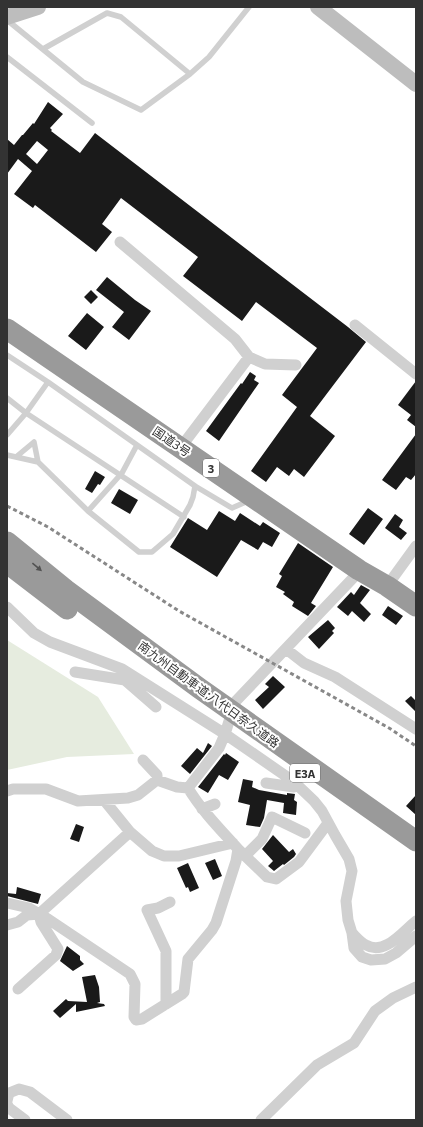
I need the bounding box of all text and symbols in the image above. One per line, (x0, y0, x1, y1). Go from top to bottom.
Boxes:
street label: 国道3号 (150, 423, 194, 459)
road number: 3 (203, 459, 219, 477)
one-way arrow (32, 562, 42, 571)
street label: 南九州自動車道;八代日奈久道路 (135, 638, 282, 751)
road number: E3A (290, 764, 320, 782)

